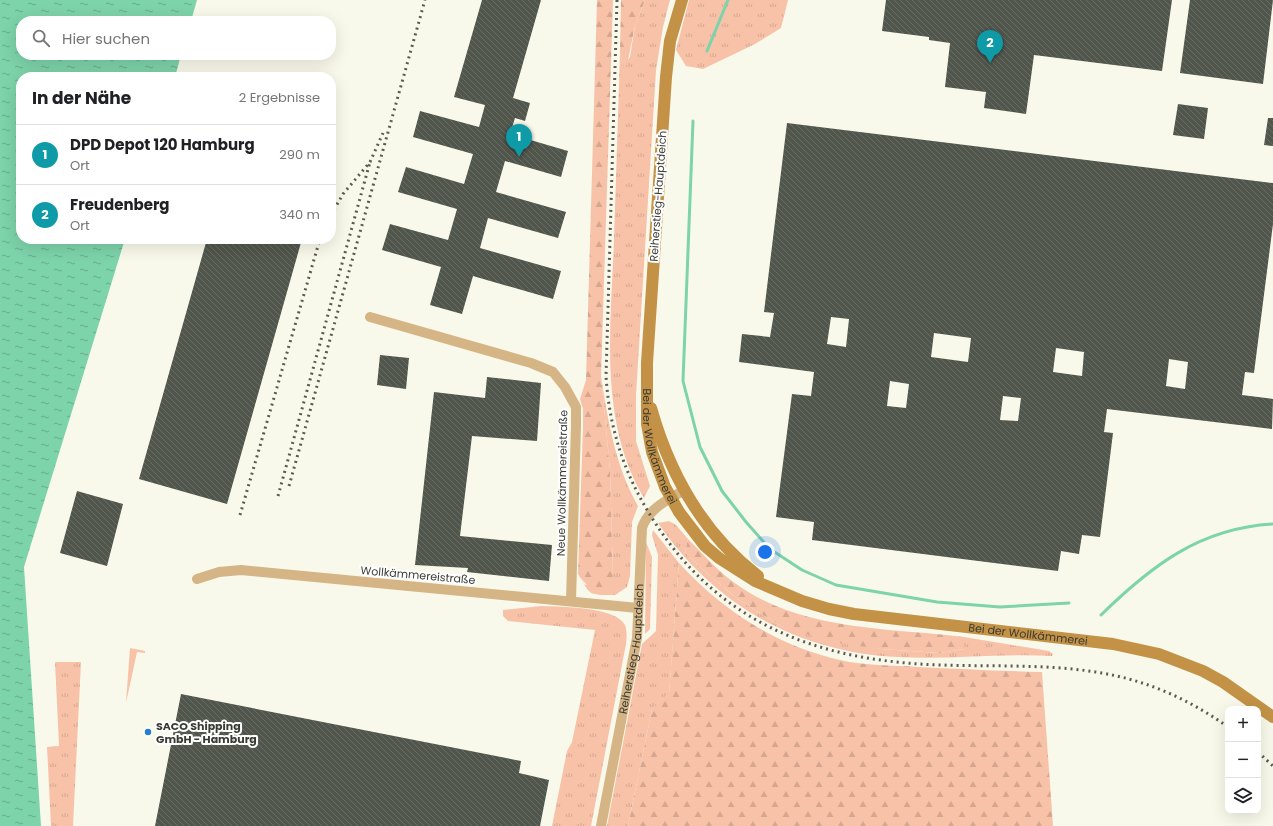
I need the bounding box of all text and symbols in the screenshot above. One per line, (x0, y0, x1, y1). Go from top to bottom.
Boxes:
search box (16, 16, 336, 60)
icon: search (30, 27, 52, 49)
text: Hier suchen (62, 28, 150, 49)
pin: 2 (977, 30, 1003, 63)
text: In der Nähe (32, 86, 131, 110)
text: 2 Ergebnisse (239, 88, 320, 107)
pin: 1 (506, 124, 532, 157)
street label: Reiherstieg-Hauptdeich (645, 130, 671, 262)
text: DPD Depot 120 Hamburg (70, 134, 255, 155)
text: 1 (43, 145, 47, 164)
text: 290 m (279, 145, 320, 164)
text: Ort (70, 156, 90, 175)
text: Freudenberg (70, 194, 170, 215)
text: 2 (41, 205, 49, 224)
text: 340 m (279, 205, 320, 224)
text: Ort (70, 216, 90, 235)
street label: Bei der Wollkämmerei (639, 388, 681, 507)
street label: Neue Wollkämmereistraße (553, 410, 571, 556)
your location (755, 542, 775, 562)
street label: Wollkämmereistraße (360, 562, 476, 588)
street label: Reiherstieg-Hauptdeich (615, 583, 647, 715)
street label: Bei der Wollkämmerei (968, 619, 1089, 649)
map controls (1225, 706, 1261, 814)
button: + (1225, 706, 1261, 742)
place label: SACO Shipping GmbH - Hamburg (156, 718, 257, 747)
marker: SACO Shipping GmbH - Hamburg (143, 727, 153, 737)
button: − (1225, 742, 1261, 778)
button: layers (1225, 778, 1261, 814)

